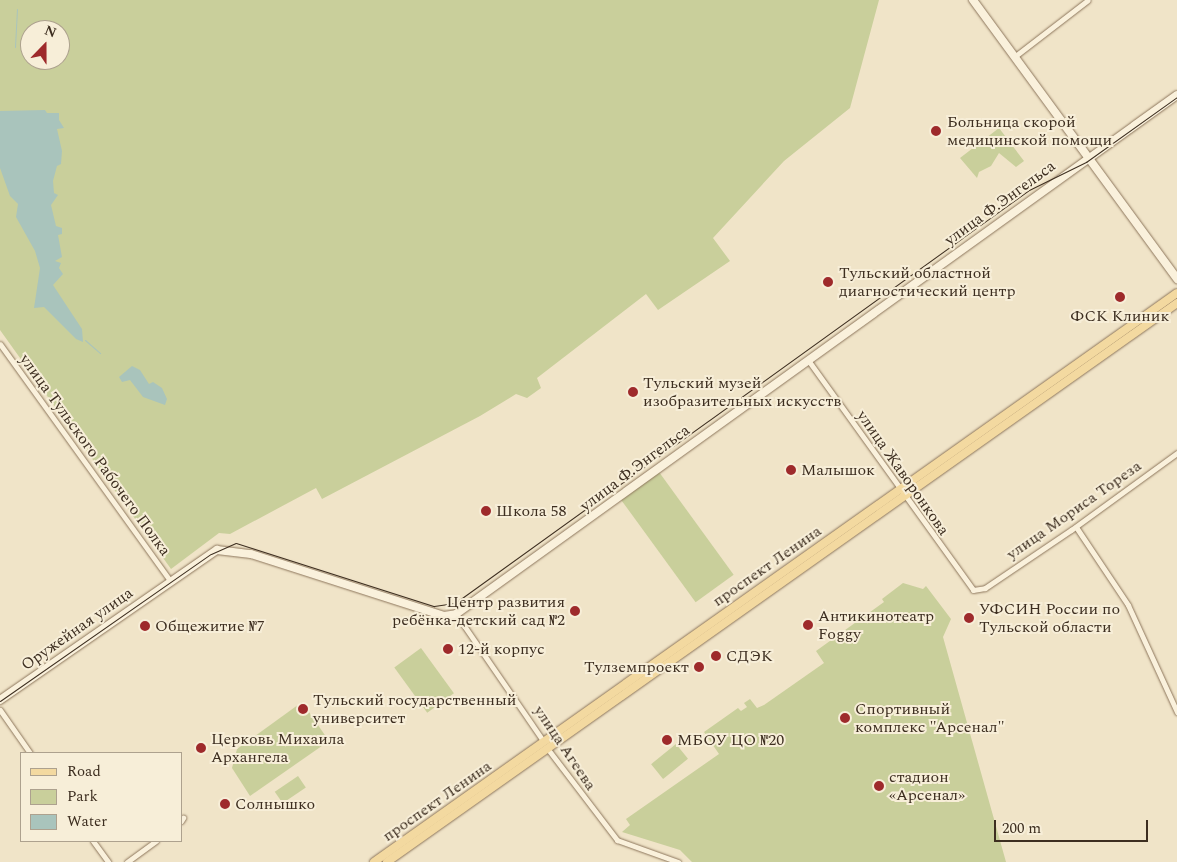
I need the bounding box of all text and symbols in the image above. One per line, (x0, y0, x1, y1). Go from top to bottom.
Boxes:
north arrow (20, 20, 70, 70)
text: N (41, 20, 60, 43)
place label: Больница скорой медицинской помощи (947, 112, 1112, 150)
marker: Больница скорой медицинской помощи (929, 124, 943, 138)
street label: улица Ф.Энгельса (941, 156, 1059, 250)
place label: Тульский областной диагностический центр (839, 263, 1016, 301)
marker: Тульский областной диагностический центр (821, 275, 835, 289)
marker: ФСК Клиник (1113, 290, 1127, 304)
place label: ФСК Клиник (1071, 306, 1169, 326)
street label: улица Тульского Рабочего Полка (15, 350, 175, 560)
place label: Тульский музей изобразительных искусств (643, 373, 841, 411)
marker: Тульский музей изобразительных искусств (627, 386, 639, 398)
street label: улица Жаворонкова (853, 407, 953, 539)
street label: улица Ф.Энгельса (576, 420, 694, 516)
street label: улица Мориса Тореза (1003, 456, 1145, 564)
place label: Малышок (801, 460, 875, 480)
marker: Малышок (785, 464, 797, 476)
place label: Школа 58 (496, 501, 567, 521)
marker: Школа 58 (480, 505, 492, 517)
street label: проспект Ленина (709, 521, 825, 611)
street label: Оружейная улица (17, 583, 137, 675)
place label: Центр развития ребёнка-детский сад №2 (392, 592, 565, 630)
place label: УФСИН России по Тульской области (979, 599, 1120, 637)
marker: Центр развития ребёнка-детский сад №2 (569, 605, 581, 617)
place label: Антикинотеатр Foggy (818, 606, 934, 644)
marker: УФСИН России по Тульской области (963, 612, 975, 624)
place label: Общежитие №7 (155, 616, 265, 636)
marker: Антикинотеатр Foggy (802, 619, 814, 631)
marker: Общежитие №7 (139, 620, 151, 632)
place label: 12-й корпус (458, 639, 545, 659)
marker: 12-й корпус (442, 643, 454, 655)
place label: СДЭК (726, 646, 772, 666)
marker: СДЭК (710, 650, 722, 662)
place label: Тулземпроект (584, 657, 689, 677)
marker: Тулземпроект (693, 661, 705, 673)
place label: Тульский государственный университет (313, 690, 516, 728)
place label: Спортивный комплекс "Арсенал" (855, 699, 1005, 737)
street label: улица Агеева (530, 702, 600, 794)
marker: Тульский государственный университет (297, 703, 309, 715)
marker: Спортивный комплекс "Арсенал" (839, 712, 851, 724)
place label: Церковь Михаила Архангела (211, 729, 344, 767)
place label: МБОУ ЦО №20 (677, 730, 784, 750)
marker: МБОУ ЦО №20 (661, 734, 673, 746)
marker: Церковь Михаила Архангела (195, 742, 207, 754)
legend (20, 752, 182, 842)
street label: проспект Ленина (379, 756, 495, 846)
text: Road (67, 760, 101, 783)
place label: стадион «Арсенал» (889, 767, 965, 805)
marker: стадион «Арсенал» (873, 780, 885, 792)
text: Park (67, 785, 98, 808)
place label: Солнышко (235, 794, 315, 814)
marker: Солнышко (219, 798, 231, 810)
text: Water (67, 810, 107, 833)
scale bar (997, 810, 1151, 842)
text: 200 m (1002, 817, 1041, 840)

